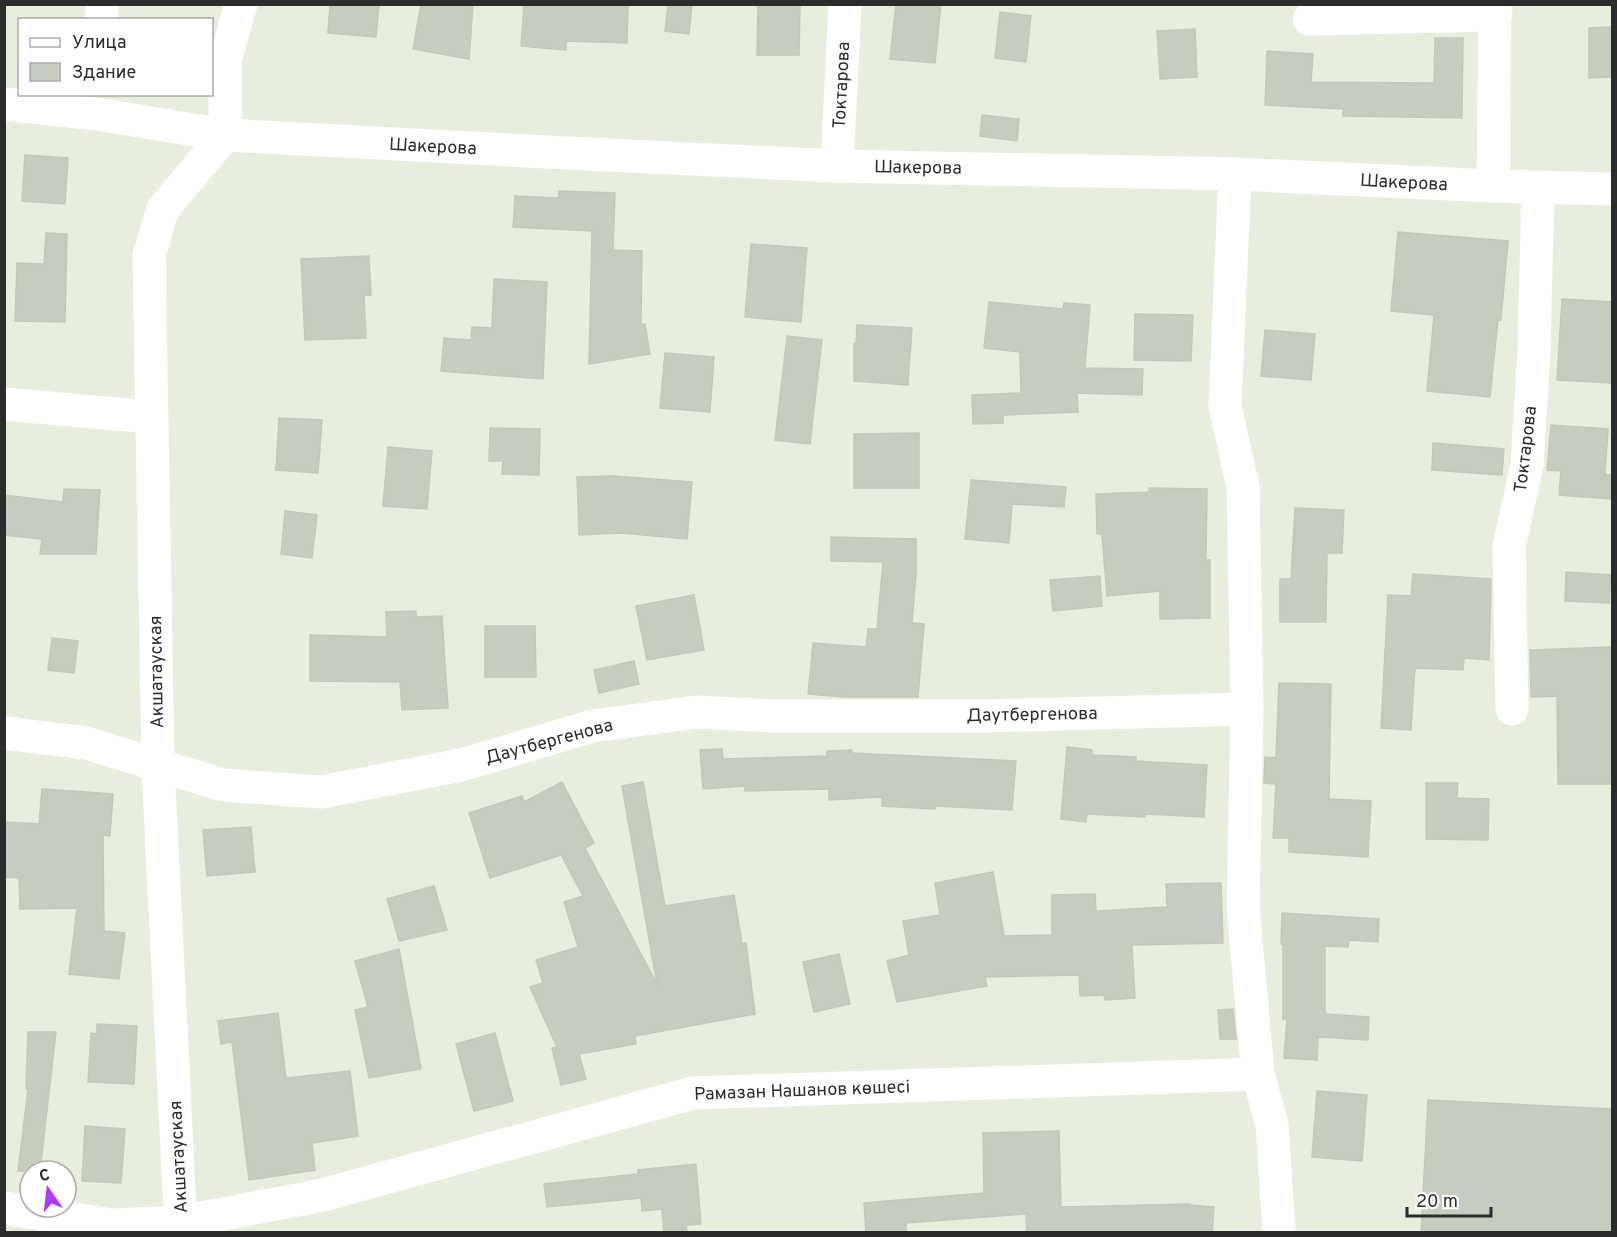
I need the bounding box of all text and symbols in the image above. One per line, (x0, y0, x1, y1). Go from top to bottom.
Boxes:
legend (18, 18, 213, 96)
text: Улица (72, 32, 126, 55)
street label: Токтарова (829, 41, 856, 129)
text: Здание (72, 62, 136, 85)
street label: Шакерова (388, 134, 477, 161)
street label: Шакерова (874, 156, 962, 181)
street label: Шакерова (1359, 170, 1448, 197)
street label: Токтарова (1510, 405, 1543, 494)
street label: Акшатауская (145, 615, 170, 729)
street label: Даутбергенова (966, 703, 1098, 728)
street label: Даутбергенова (483, 714, 616, 771)
street label: Рамазан Нашанов көшесі (694, 1076, 910, 1107)
street label: Акшатауская (165, 1100, 194, 1214)
north arrow (18, 1159, 78, 1219)
text: С (37, 1165, 52, 1187)
scale bar (1407, 1180, 1491, 1218)
text: 20 m (1416, 1191, 1458, 1214)

